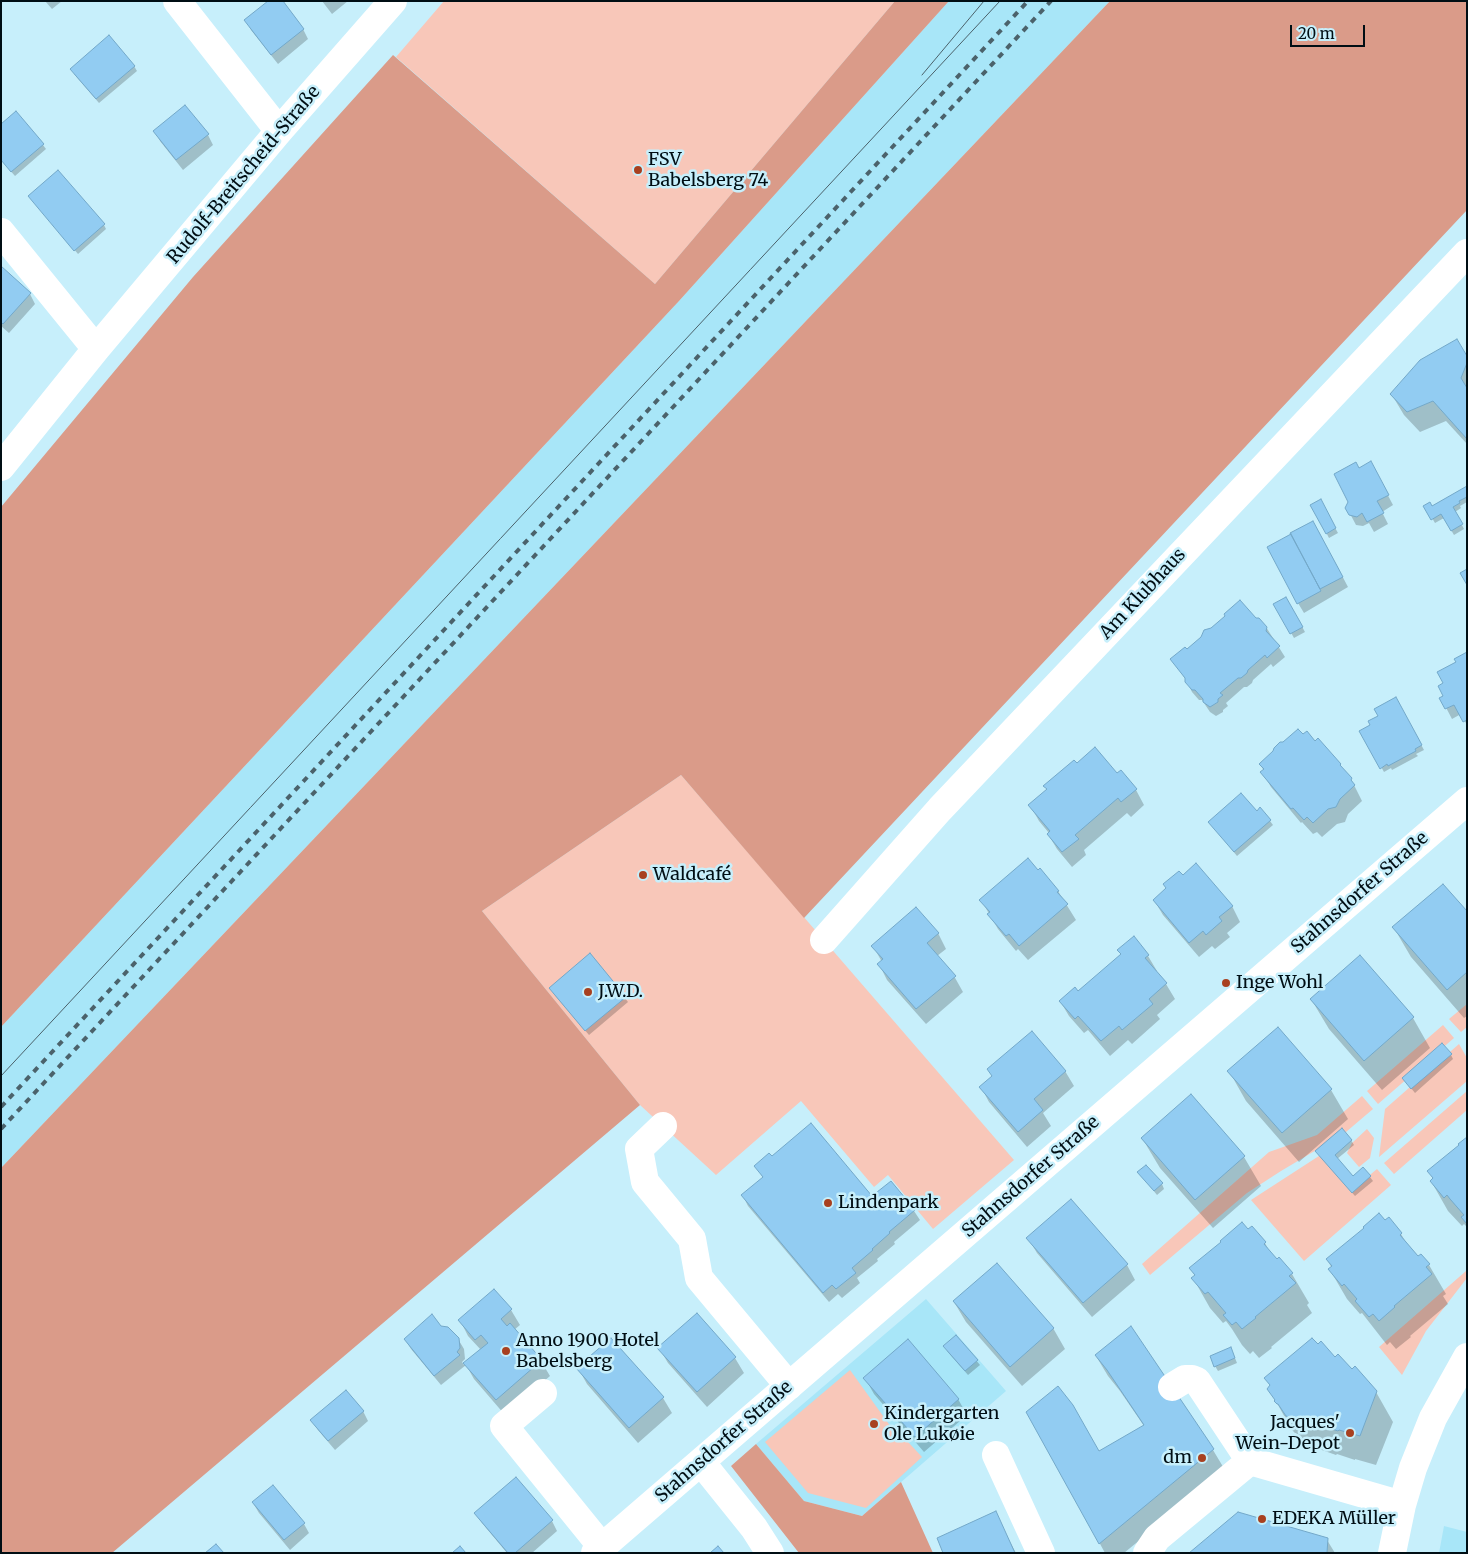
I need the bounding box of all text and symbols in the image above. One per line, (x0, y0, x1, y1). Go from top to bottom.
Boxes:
scale bar (1293, 15, 1368, 47)
text: 20 m (1298, 24, 1335, 43)
street label: Rudolf-Breitscheid-Straße (163, 82, 325, 268)
place label: FSV Babelsberg 74 (648, 149, 768, 192)
marker: FSV Babelsberg 74 (632, 164, 644, 176)
street label: Am Klubhaus (1095, 544, 1191, 644)
street label: Stahnsdorfer Straße (1287, 828, 1433, 958)
place label: Waldcafé (653, 864, 731, 886)
marker: Waldcafé (637, 869, 649, 881)
place label: Inge Wohl (1236, 972, 1323, 994)
marker: Inge Wohl (1220, 977, 1232, 989)
place label: J.W.D. (598, 981, 643, 1003)
marker: J.W.D. (582, 986, 594, 998)
street label: Stahnsdorfer Straße (958, 1112, 1104, 1242)
place label: Lindenpark (838, 1192, 939, 1214)
marker: Lindenpark (822, 1197, 834, 1209)
place label: Anno 1900 Hotel Babelsberg (516, 1330, 659, 1372)
marker: Anno 1900 Hotel Babelsberg (500, 1345, 512, 1357)
street label: Stahnsdorfer Straße (651, 1377, 797, 1507)
place label: Kindergarten Ole Lukøie (884, 1403, 999, 1446)
place label: Jacques' Wein-Depot (1236, 1412, 1340, 1455)
marker: Kindergarten Ole Lukøie (868, 1418, 880, 1430)
marker: Jacques' Wein-Depot (1344, 1427, 1356, 1439)
place label: dm (1163, 1447, 1192, 1469)
marker: dm (1196, 1452, 1208, 1464)
place label: EDEKA Müller (1272, 1508, 1396, 1530)
marker: EDEKA Müller (1256, 1513, 1268, 1525)

